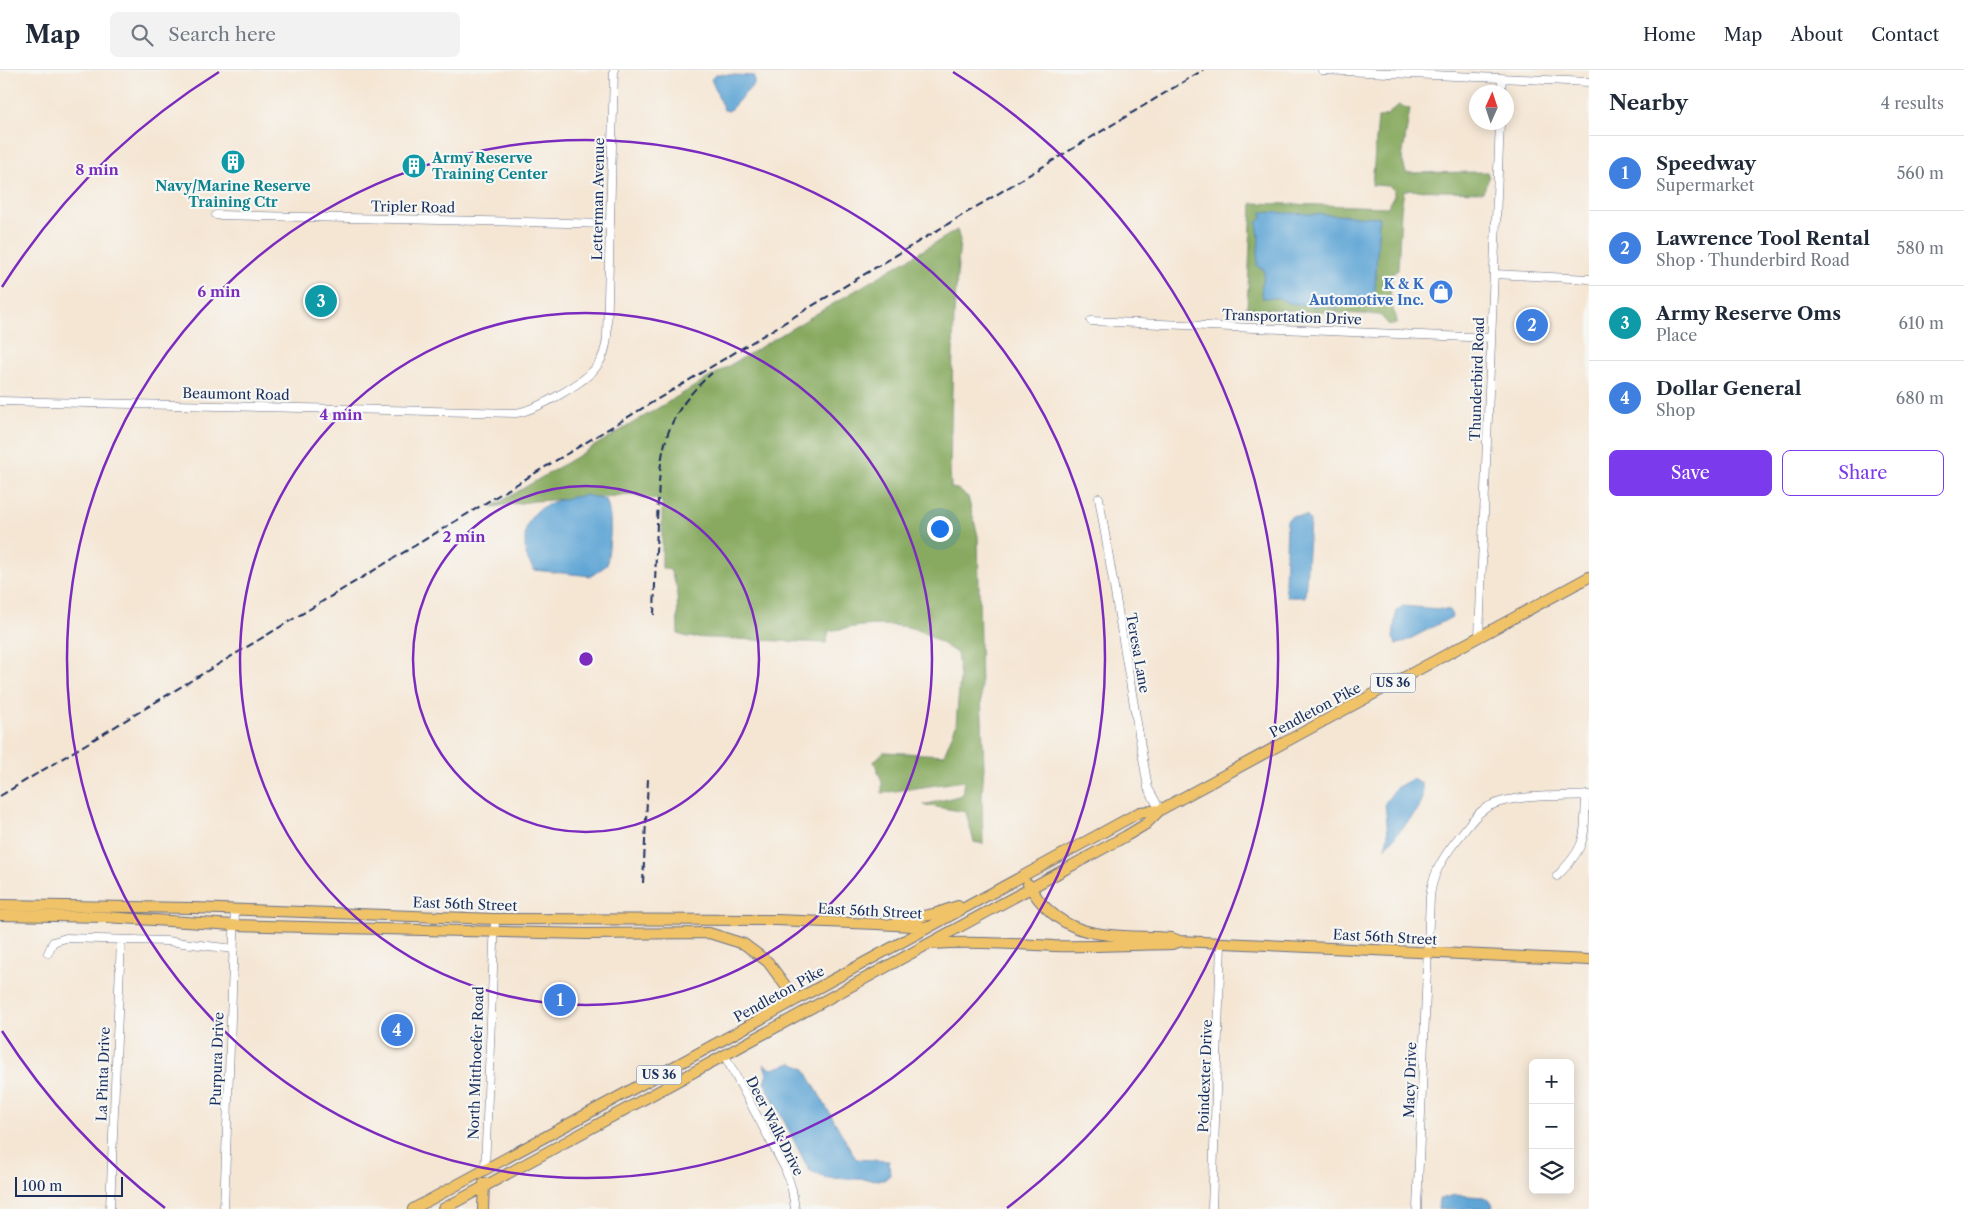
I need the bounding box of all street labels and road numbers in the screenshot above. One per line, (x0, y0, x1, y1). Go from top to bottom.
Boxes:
street label: Letterman Avenue (588, 137, 608, 261)
street label: Tripler Road (371, 197, 456, 217)
street label: Transportation Drive (1222, 306, 1362, 328)
street label: Thunderbird Road (1466, 316, 1488, 441)
street label: Beaumont Road (182, 384, 290, 404)
street label: Teresa Lane (1122, 612, 1154, 694)
road number: US 36 (1370, 674, 1416, 692)
street label: Pendleton Pike (1266, 678, 1364, 742)
street label: East 56th Street (412, 893, 518, 915)
street label: East 56th Street (817, 899, 923, 923)
street label: East 56th Street (1332, 925, 1438, 949)
street label: Pendleton Pike (730, 962, 828, 1026)
street label: North Mitthoefer Road (464, 986, 488, 1140)
street label: Purpura Drive (206, 1011, 228, 1106)
street label: Poindexter Drive (1194, 1019, 1216, 1133)
street label: La Pinta Drive (92, 1026, 114, 1122)
street label: Macy Drive (1400, 1042, 1420, 1118)
road number: US 36 (636, 1066, 682, 1084)
street label: Deer Walk Drive (742, 1073, 808, 1179)

